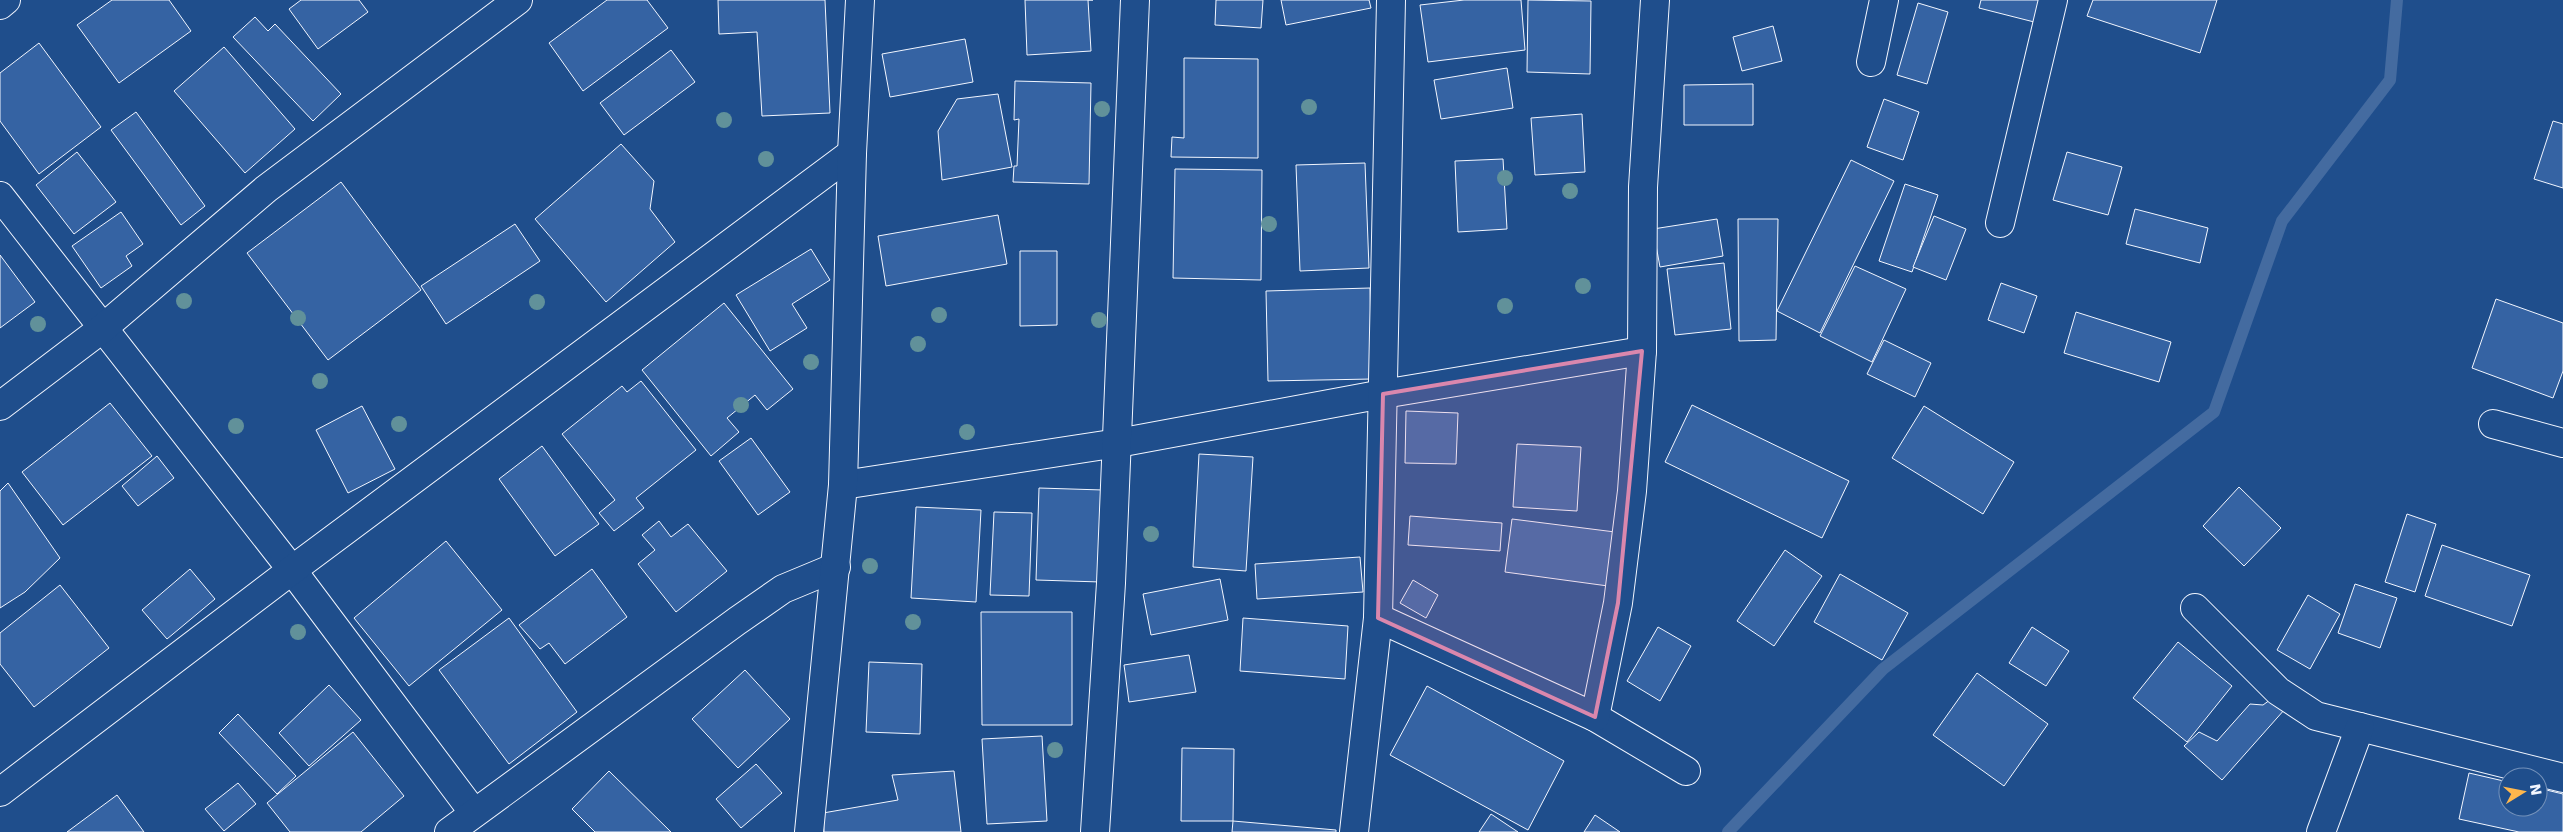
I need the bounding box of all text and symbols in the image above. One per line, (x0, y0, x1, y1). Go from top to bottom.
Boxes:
north arrow (2498, 767, 2548, 817)
text: N (2527, 783, 2545, 797)

